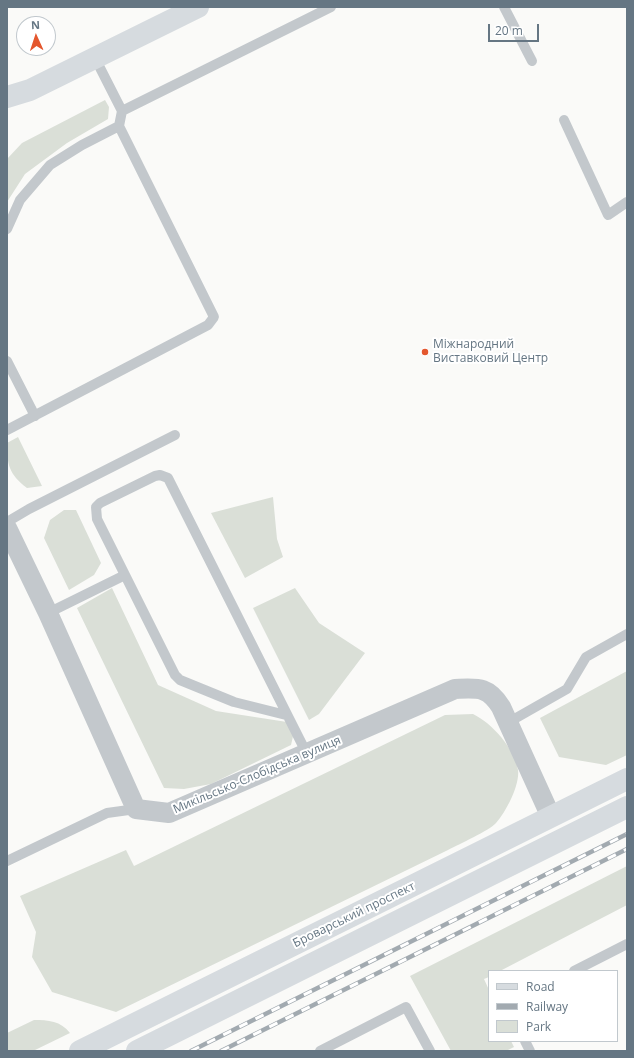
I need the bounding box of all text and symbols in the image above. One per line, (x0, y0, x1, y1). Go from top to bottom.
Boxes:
north arrow (16, 16, 56, 56)
scale bar (490, 16, 541, 42)
text: N (31, 17, 40, 32)
text: 20 m (495, 22, 523, 39)
place label: Міжнародний Виставковий Центр (433, 338, 548, 366)
marker: Міжнародний Виставковий Центр (420, 347, 430, 357)
street label: Микільсько-Слобідська вулиця (171, 733, 343, 817)
street label: Броварський проспект (291, 879, 417, 951)
legend (488, 970, 618, 1042)
text: Road (526, 978, 555, 995)
text: Railway (526, 998, 568, 1015)
text: Park (526, 1018, 551, 1035)

